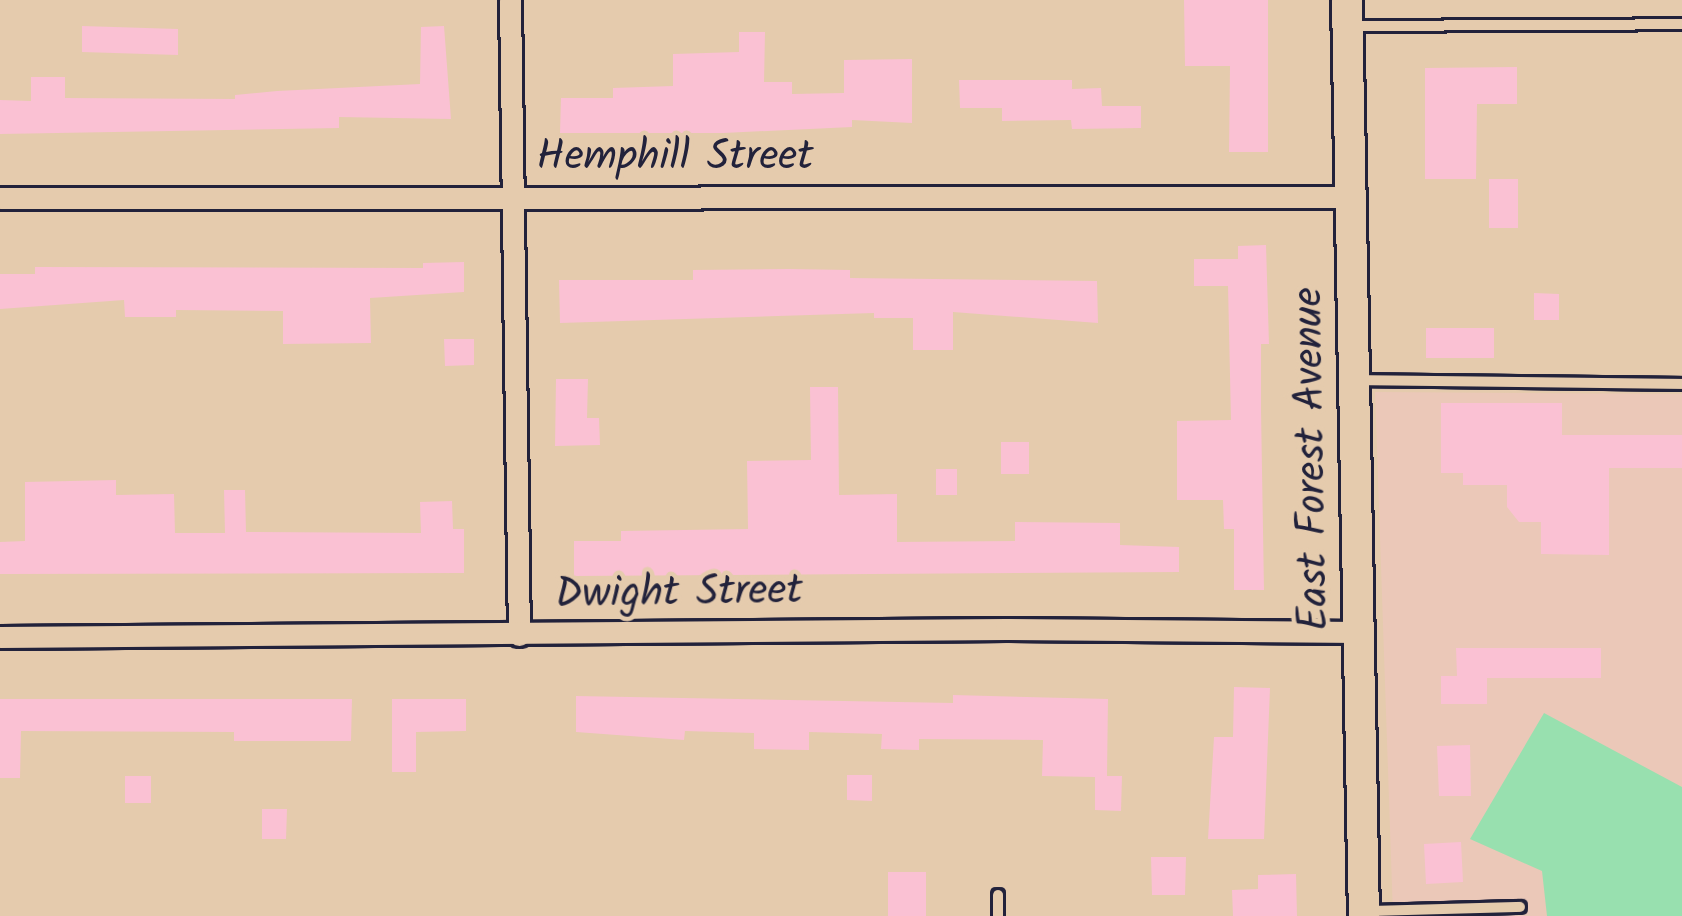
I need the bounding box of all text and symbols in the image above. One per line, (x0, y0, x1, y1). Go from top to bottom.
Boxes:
street label: Hemphill Street (537, 133, 813, 183)
street label: East Forest Avenue (1285, 287, 1341, 631)
street label: Dwight Street (555, 567, 803, 621)

